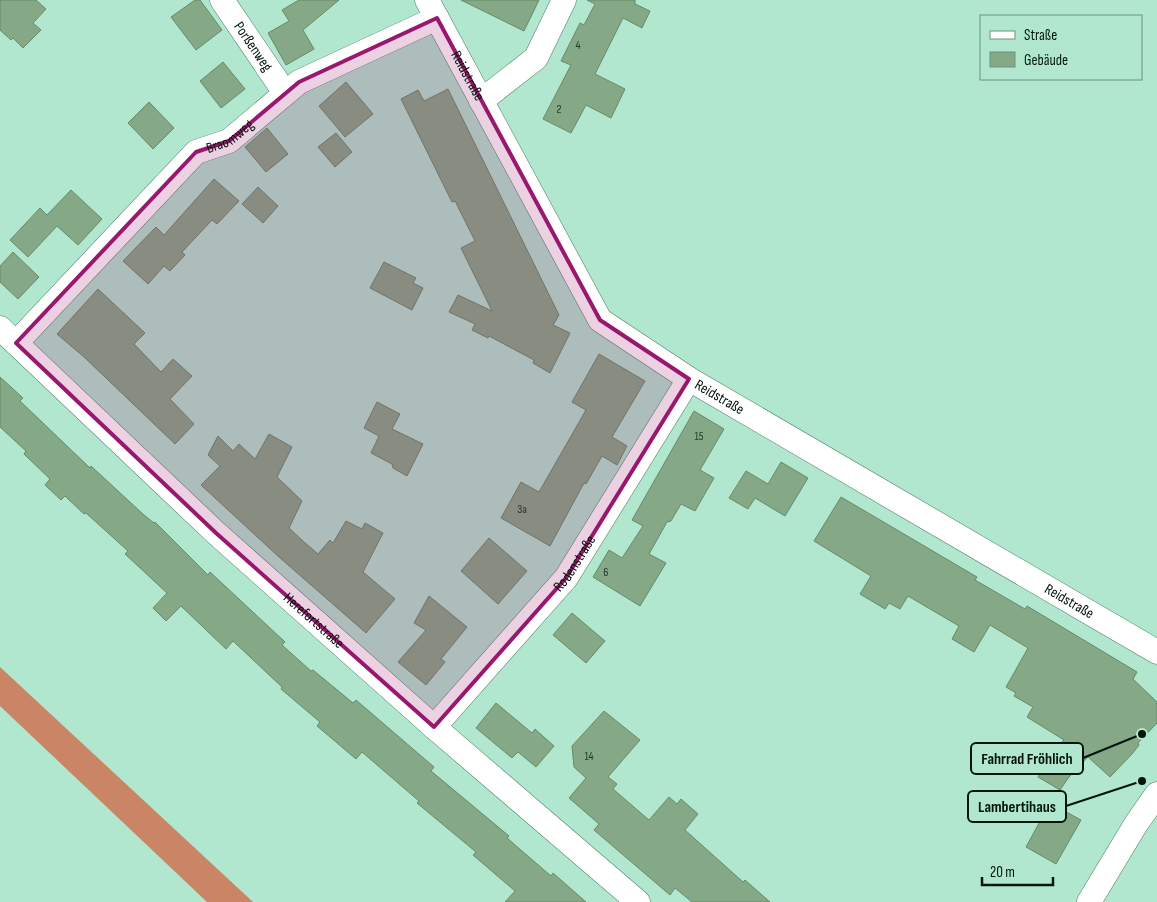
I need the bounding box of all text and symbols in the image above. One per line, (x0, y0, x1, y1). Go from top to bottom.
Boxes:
legend (980, 15, 1142, 80)
street label: Porßenweg (229, 18, 277, 75)
text: Straße (1024, 26, 1057, 45)
house number: 4 (575, 38, 581, 53)
street label: Reidstraße (446, 48, 489, 104)
text: Gebäude (1024, 51, 1068, 70)
house number: 2 (557, 102, 562, 117)
street label: Braomweg (204, 115, 258, 158)
street label: Reidstraße (691, 375, 747, 419)
house number: 15 (694, 429, 704, 444)
house number: 3a (517, 502, 527, 517)
street label: Rodenstraße (549, 532, 600, 596)
house number: 6 (603, 565, 609, 580)
street label: Reidstraße (1041, 580, 1097, 623)
street label: Herefortstraße (279, 589, 348, 653)
callout: Fahrrad Fröhlich (971, 743, 1083, 774)
house number: 14 (584, 749, 594, 764)
text: Fahrrad Fröhlich (981, 750, 1073, 769)
callout: Lambertihaus (968, 791, 1066, 822)
text: Lambertihaus (978, 798, 1056, 817)
scale bar (982, 854, 1053, 886)
text: 20 m (990, 863, 1015, 882)

